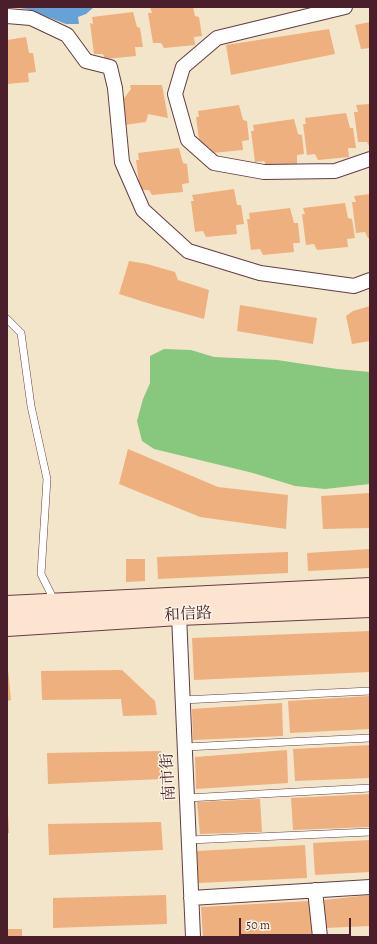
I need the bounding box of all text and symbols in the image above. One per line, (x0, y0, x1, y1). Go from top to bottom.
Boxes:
street label: 和信路 (164, 604, 212, 626)
street label: 南市街 (158, 753, 180, 801)
scale bar (241, 910, 353, 936)
text: 50 m (246, 917, 270, 933)

